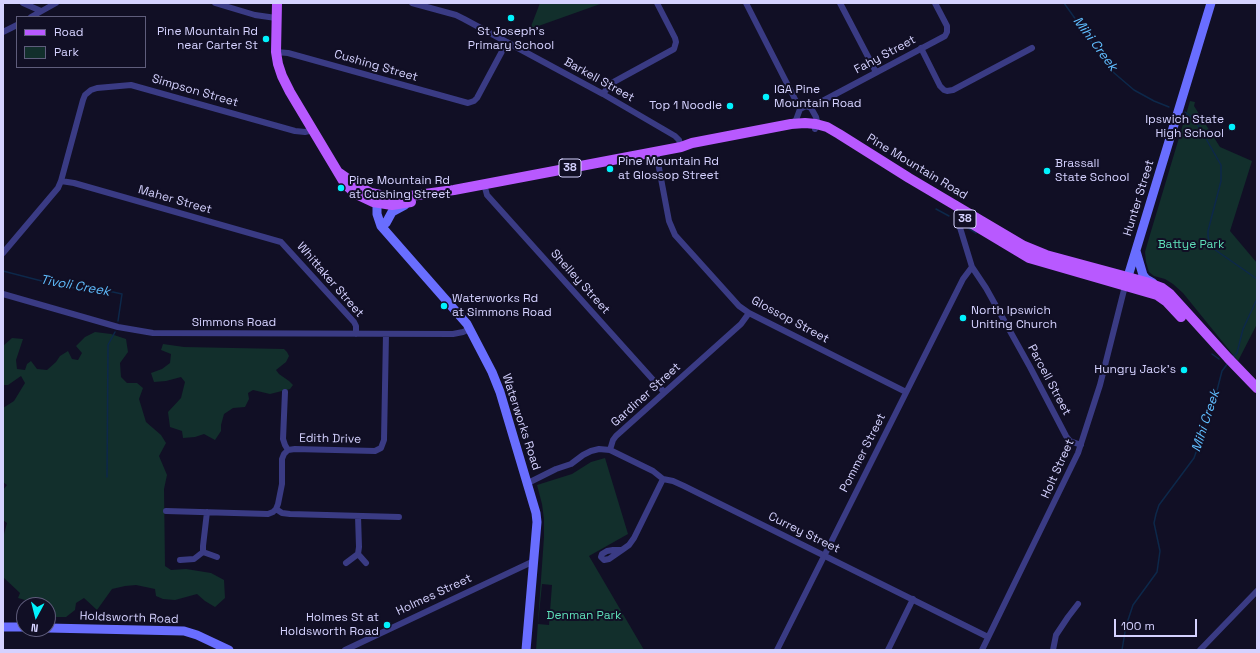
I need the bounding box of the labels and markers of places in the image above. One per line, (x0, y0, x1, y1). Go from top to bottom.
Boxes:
marker: St Joseph's Primary School (506, 13, 516, 23)
place label: Pine Mountain Rd near Carter St (157, 25, 258, 53)
place label: St Joseph's Primary School (468, 25, 554, 53)
marker: Pine Mountain Rd near Carter St (261, 34, 271, 44)
place label: IGA Pine Mountain Road (774, 83, 862, 111)
marker: IGA Pine Mountain Road (761, 92, 771, 102)
place label: Top 1 Noodle (649, 99, 722, 113)
marker: Top 1 Noodle (725, 101, 735, 111)
place label: Ipswich State High School (1145, 113, 1224, 141)
marker: Ipswich State High School (1227, 122, 1237, 132)
place label: Pine Mountain Rd at Glossop Street (618, 155, 719, 183)
place label: Brassall State School (1055, 157, 1130, 185)
marker: Pine Mountain Rd at Glossop Street (605, 164, 615, 174)
marker: Brassall State School (1042, 166, 1052, 176)
place label: Pine Mountain Rd at Cushing Street (349, 174, 451, 202)
marker: Pine Mountain Rd at Cushing Street (336, 183, 346, 193)
place label: Waterworks Rd at Simmons Road (452, 292, 552, 320)
marker: Waterworks Rd at Simmons Road (439, 301, 449, 311)
place label: North Ipswich Uniting Church (971, 304, 1057, 332)
marker: North Ipswich Uniting Church (958, 313, 968, 323)
place label: Hungry Jack's (1094, 363, 1176, 377)
marker: Hungry Jack's (1179, 365, 1189, 375)
place label: Holmes St at Holdsworth Road (280, 611, 379, 639)
marker: Holmes St at Holdsworth Road (382, 620, 392, 630)

